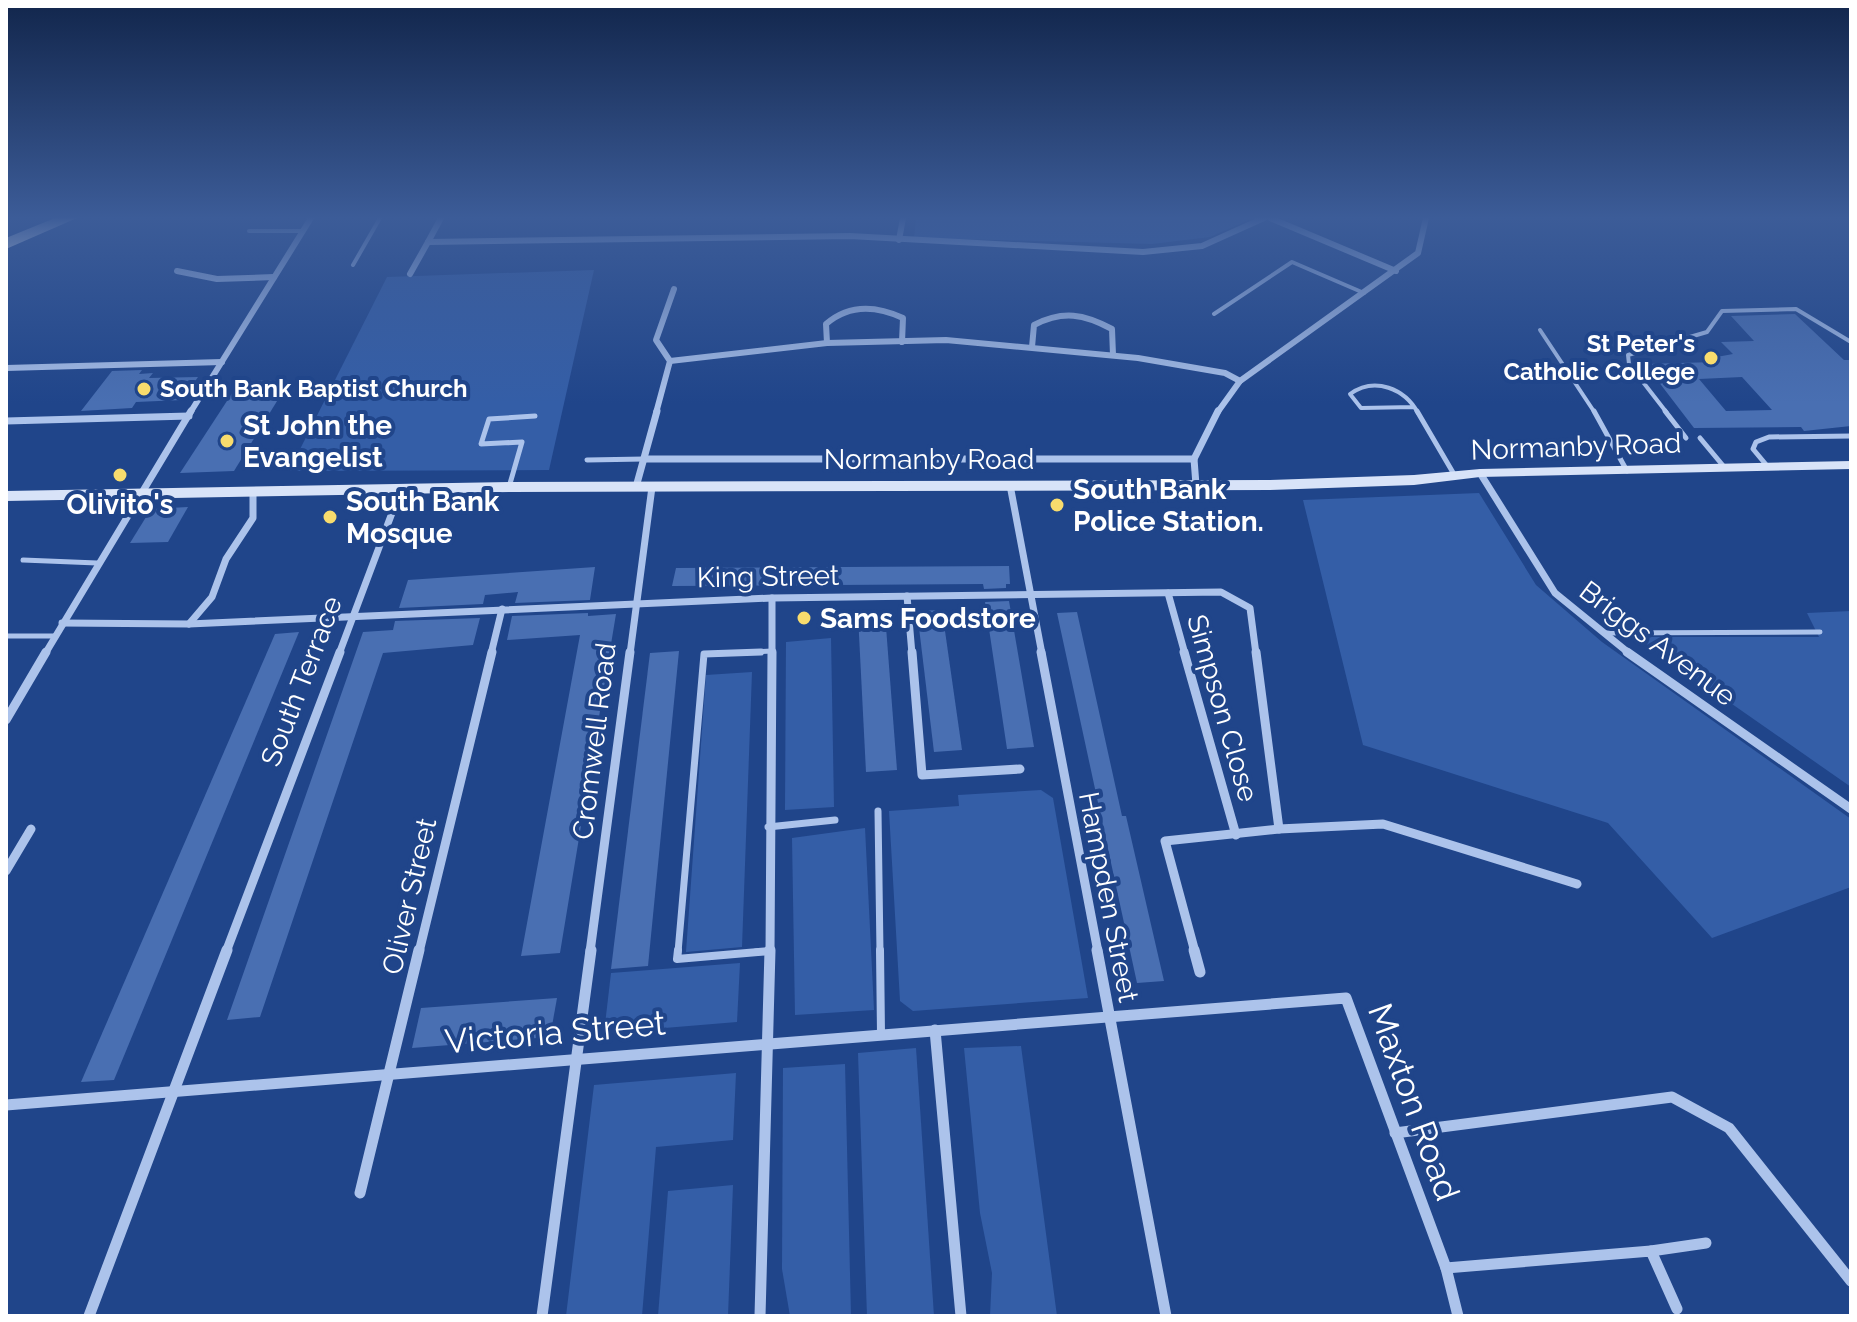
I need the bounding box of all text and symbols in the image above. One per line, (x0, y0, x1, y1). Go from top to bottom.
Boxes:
place label: St Peter's Catholic College (1503, 329, 1695, 386)
marker: St Peter's Catholic College (1702, 349, 1720, 367)
place label: South Bank Baptist Church (160, 374, 467, 403)
marker: South Bank Baptist Church (135, 380, 153, 398)
place label: St John the Evangelist (243, 409, 392, 474)
street label: Normanby Road (1470, 426, 1682, 467)
marker: St John the Evangelist (218, 432, 236, 450)
street label: Normanby Road (824, 443, 1034, 476)
marker: Olivito's (111, 466, 129, 484)
place label: South Bank Police Station. (1073, 473, 1264, 538)
place label: South Bank Mosque (346, 485, 500, 550)
place label: Olivito's (67, 488, 173, 521)
marker: South Bank Police Station. (1048, 496, 1066, 514)
marker: South Bank Mosque (321, 508, 339, 526)
street label: King Street (696, 559, 840, 594)
street label: Briggs Avenue (1573, 574, 1742, 713)
street label: South Terrace (254, 592, 349, 771)
place label: Sams Foodstore (820, 602, 1036, 635)
marker: Sams Foodstore (795, 609, 813, 627)
street label: Simpson Close (1180, 611, 1265, 806)
street label: Cromwell Road (566, 641, 623, 841)
street label: Hampden Street (1072, 789, 1145, 1006)
street label: Oliver Street (375, 814, 444, 978)
street label: Maxton Road (1360, 998, 1468, 1206)
street label: Victoria Street (443, 1002, 668, 1062)

